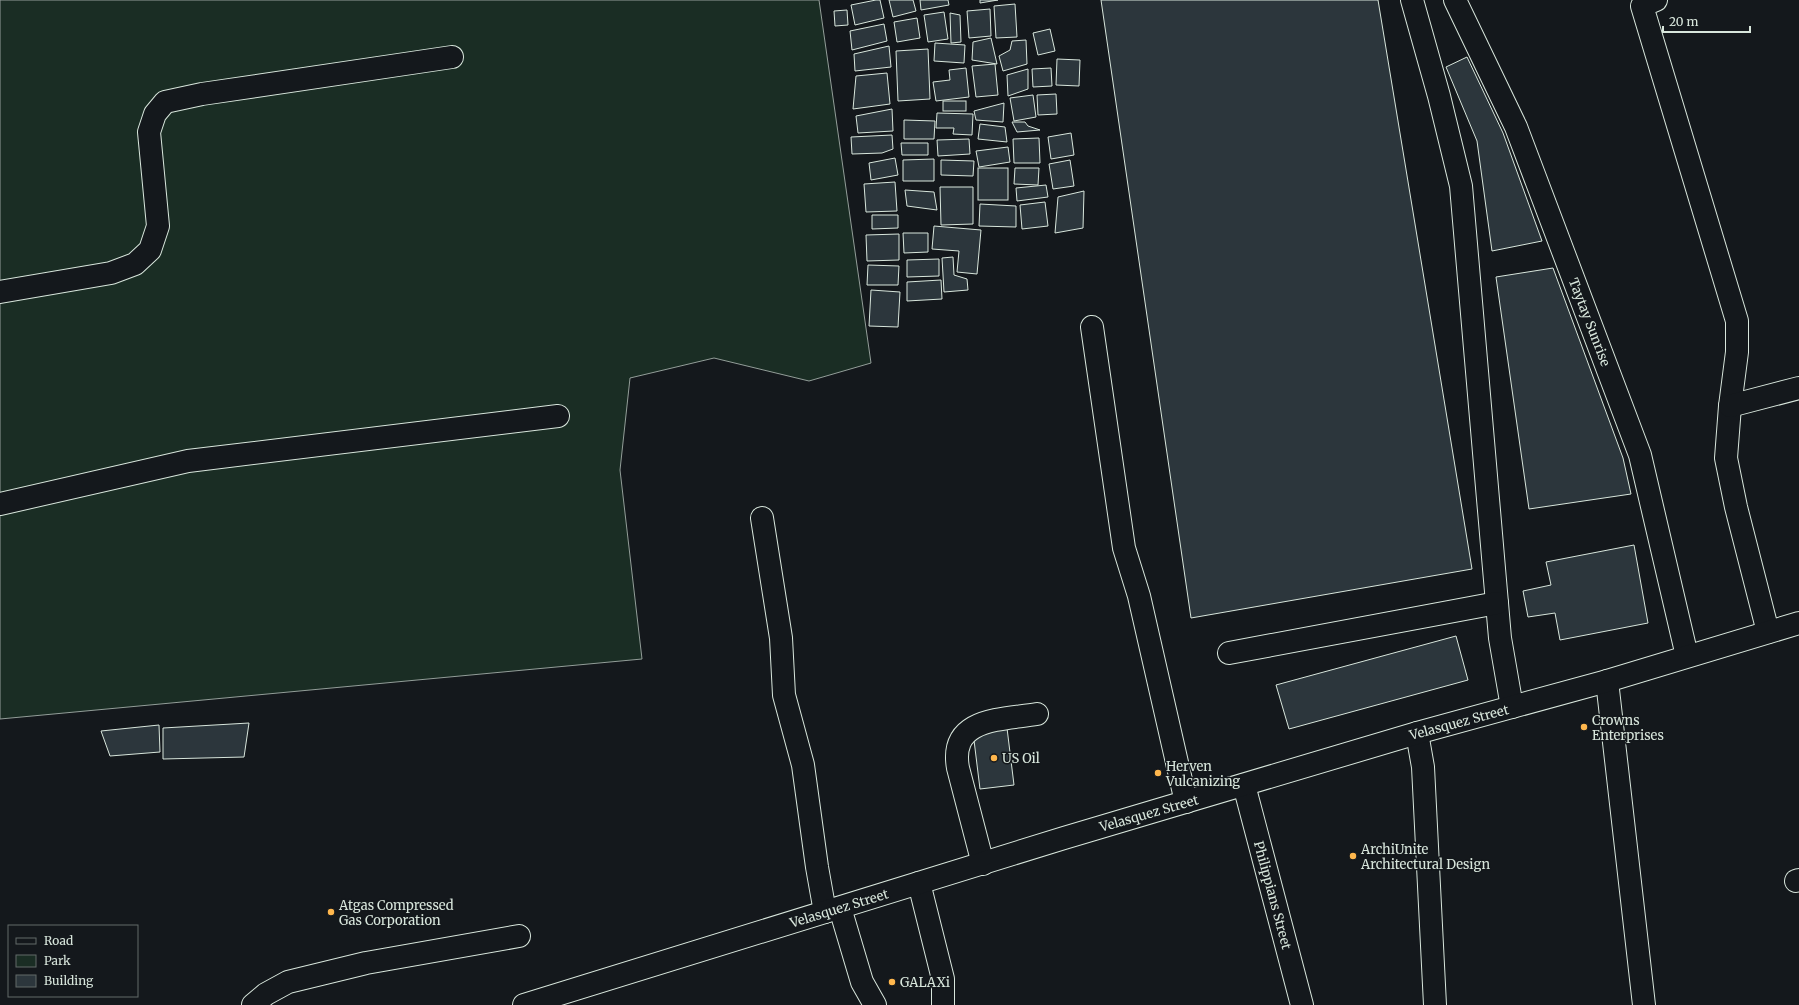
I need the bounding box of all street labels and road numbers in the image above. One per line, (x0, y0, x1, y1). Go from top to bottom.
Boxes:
street label: Taytay Sunrise (1565, 276, 1614, 369)
street label: Velasquez Street (1407, 701, 1511, 744)
street label: Velasquez Street (1097, 791, 1201, 836)
street label: Philippians Street (1250, 839, 1295, 951)
street label: Velasquez Street (787, 885, 890, 932)

